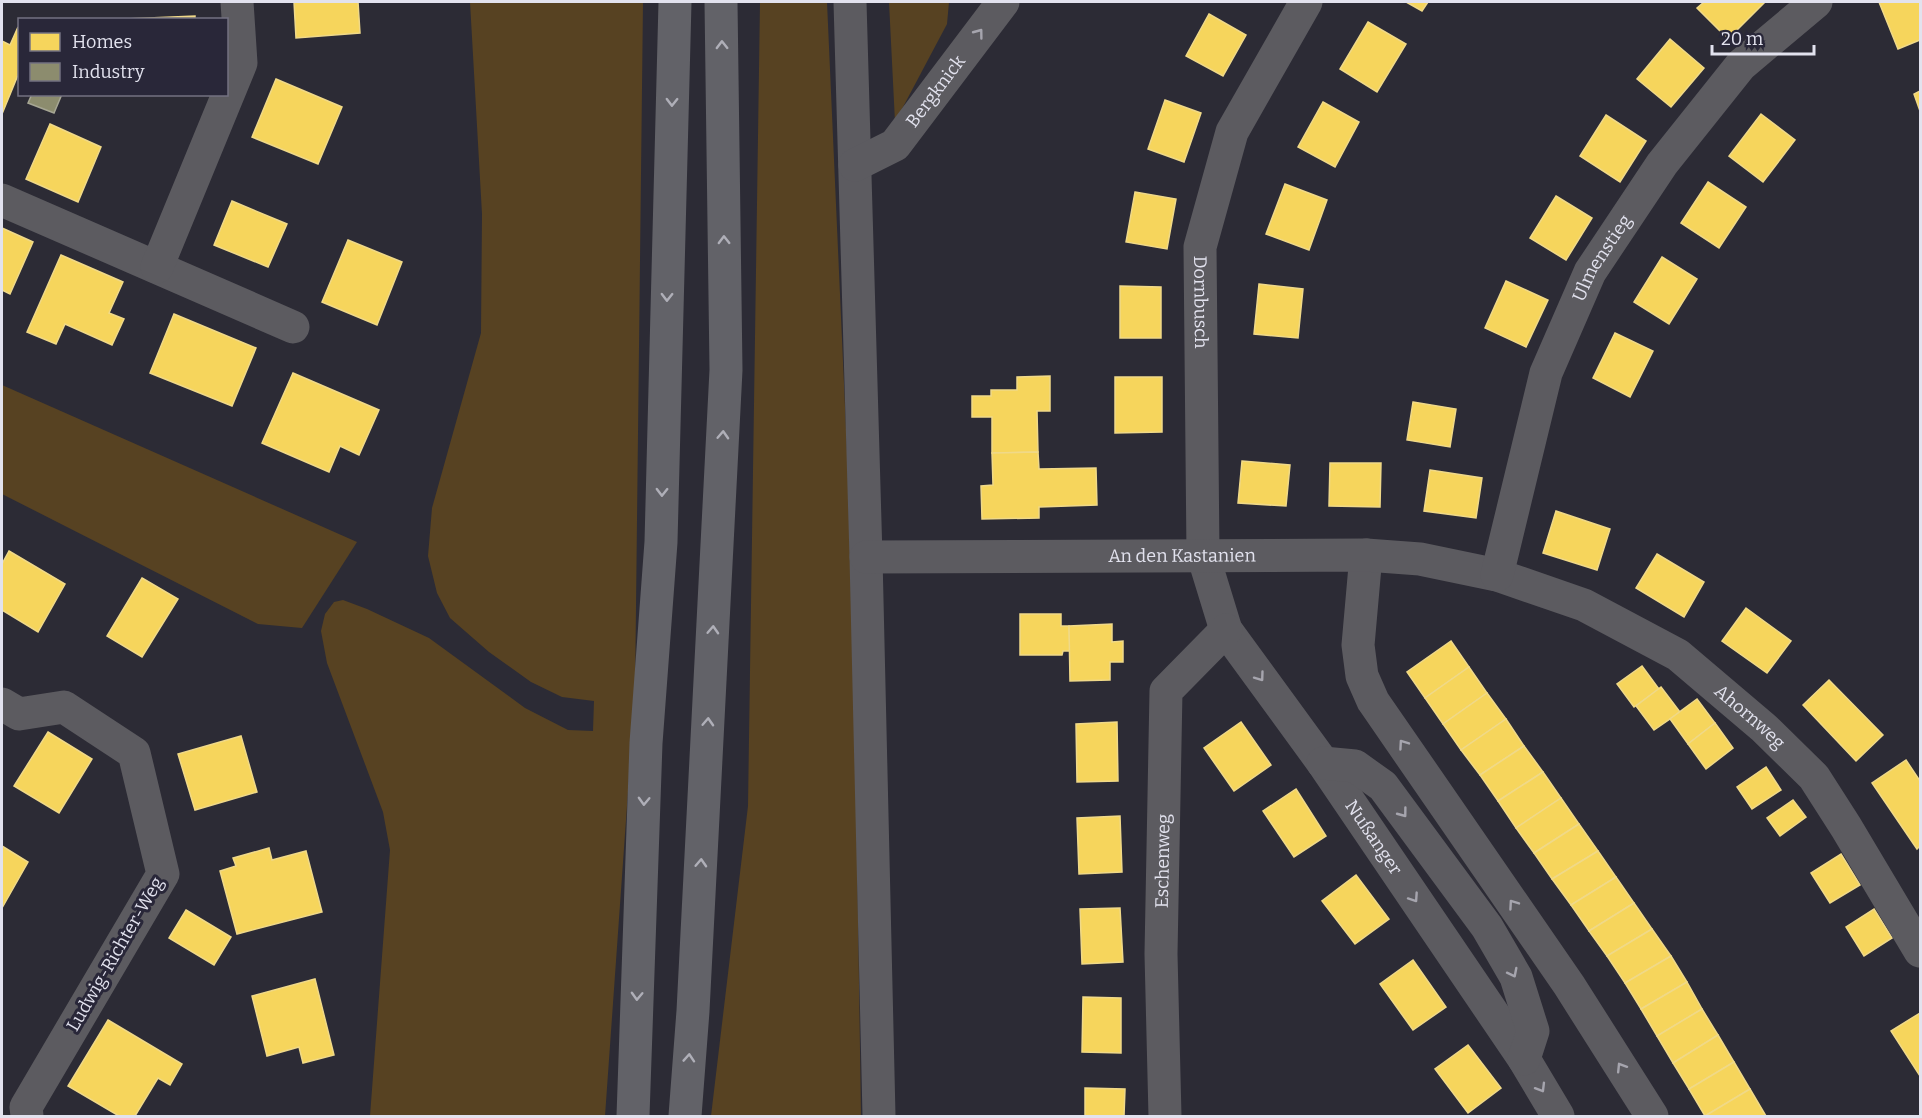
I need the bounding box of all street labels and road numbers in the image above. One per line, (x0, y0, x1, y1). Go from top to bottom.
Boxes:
street label: Bergknick (901, 50, 970, 132)
street label: Ulmenstieg (1568, 210, 1636, 305)
street label: Dornbusch (1189, 256, 1212, 348)
street label: An den Kastanien (1108, 544, 1256, 567)
street label: Ahornweg (1710, 680, 1790, 754)
street label: Nußanger (1340, 796, 1407, 879)
street label: Eschenweg (1151, 814, 1175, 908)
street label: Ludwig-Richter-Weg (62, 873, 168, 1035)

